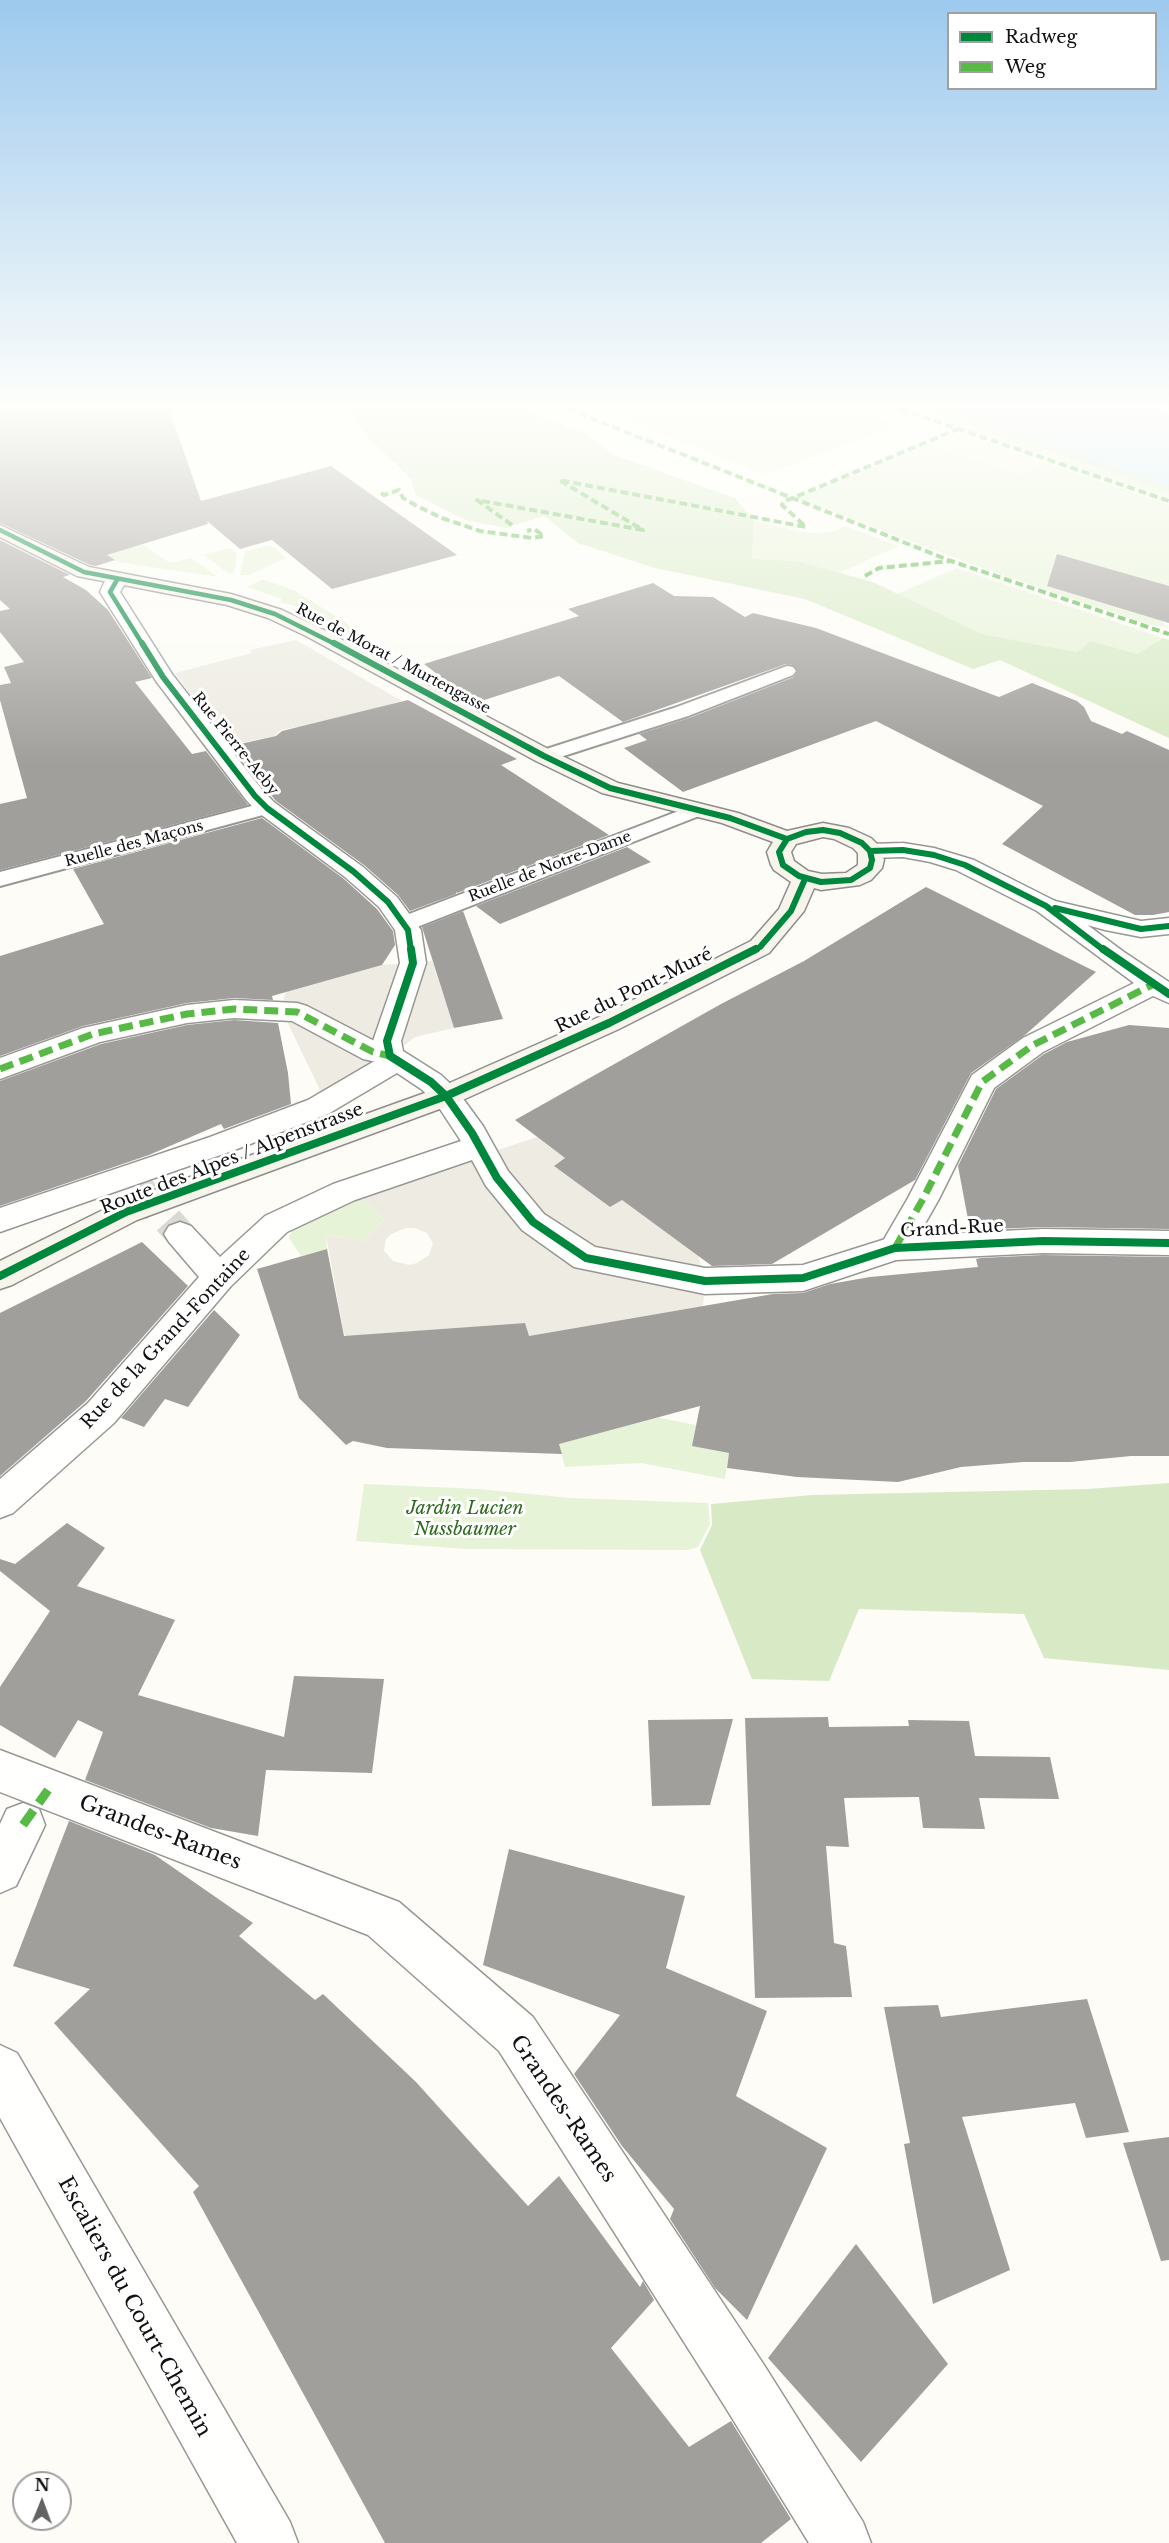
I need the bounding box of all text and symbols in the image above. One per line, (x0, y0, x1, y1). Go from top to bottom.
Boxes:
legend (947, 12, 1157, 90)
text: Radweg (1005, 26, 1077, 48)
text: Weg (1005, 56, 1046, 78)
street label: Rue de Morat / Murtengasse (293, 600, 493, 718)
street label: Rue Pierre-Aeby (188, 689, 282, 799)
street label: Ruelle des Maçons (63, 817, 205, 871)
street label: Ruelle de Notre-Dame (466, 828, 634, 906)
street label: Rue du Pont-Muré (552, 944, 716, 1038)
street label: Route des Alpes / Alpenstrasse (97, 1099, 367, 1219)
street label: Grand-Rue (900, 1216, 1004, 1242)
street label: Rue de la Grand-Fontaine (77, 1244, 255, 1434)
park label: Jardin Lucien Nussbaumer (406, 1498, 524, 1540)
street label: Grandes-Rames (75, 1790, 245, 1876)
street label: Grandes-Rames (504, 2031, 622, 2187)
street label: Escaliers du Court-Chemin (52, 2173, 216, 2441)
north arrow (12, 2471, 72, 2531)
text: N (35, 2475, 50, 2495)

